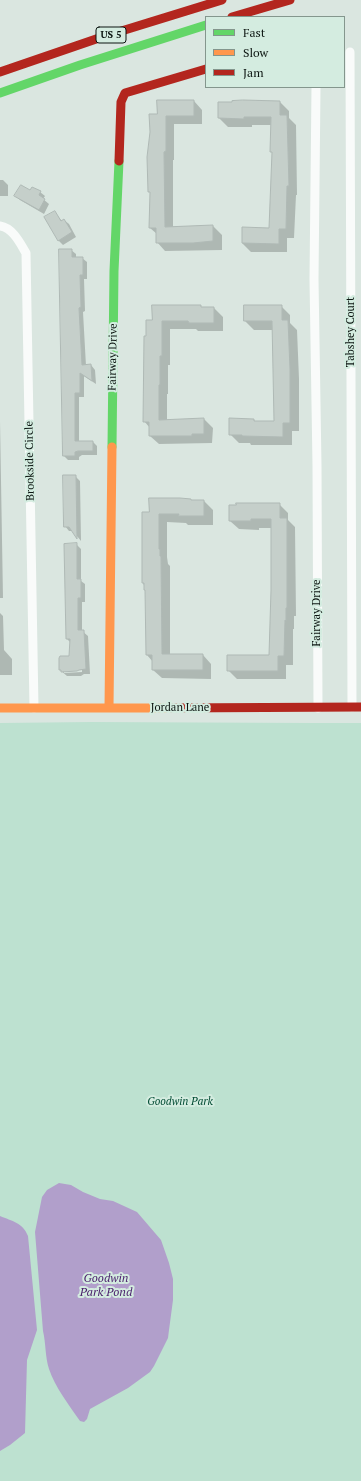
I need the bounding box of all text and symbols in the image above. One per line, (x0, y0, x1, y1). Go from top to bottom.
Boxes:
legend (205, 16, 345, 88)
text: Fast (243, 25, 265, 40)
road number: US 5 (96, 27, 126, 43)
text: Slow (243, 45, 268, 60)
text: Jam (243, 65, 264, 80)
street label: Tabshey Court (344, 297, 358, 367)
street label: Fairway Drive (106, 323, 120, 391)
street label: Brookside Circle (23, 421, 37, 501)
street label: Fairway Drive (310, 579, 324, 647)
street label: Jordan Lane (151, 701, 209, 715)
park label: Goodwin Park (147, 1095, 213, 1109)
water label: Goodwin Park Pond (80, 1272, 132, 1300)

